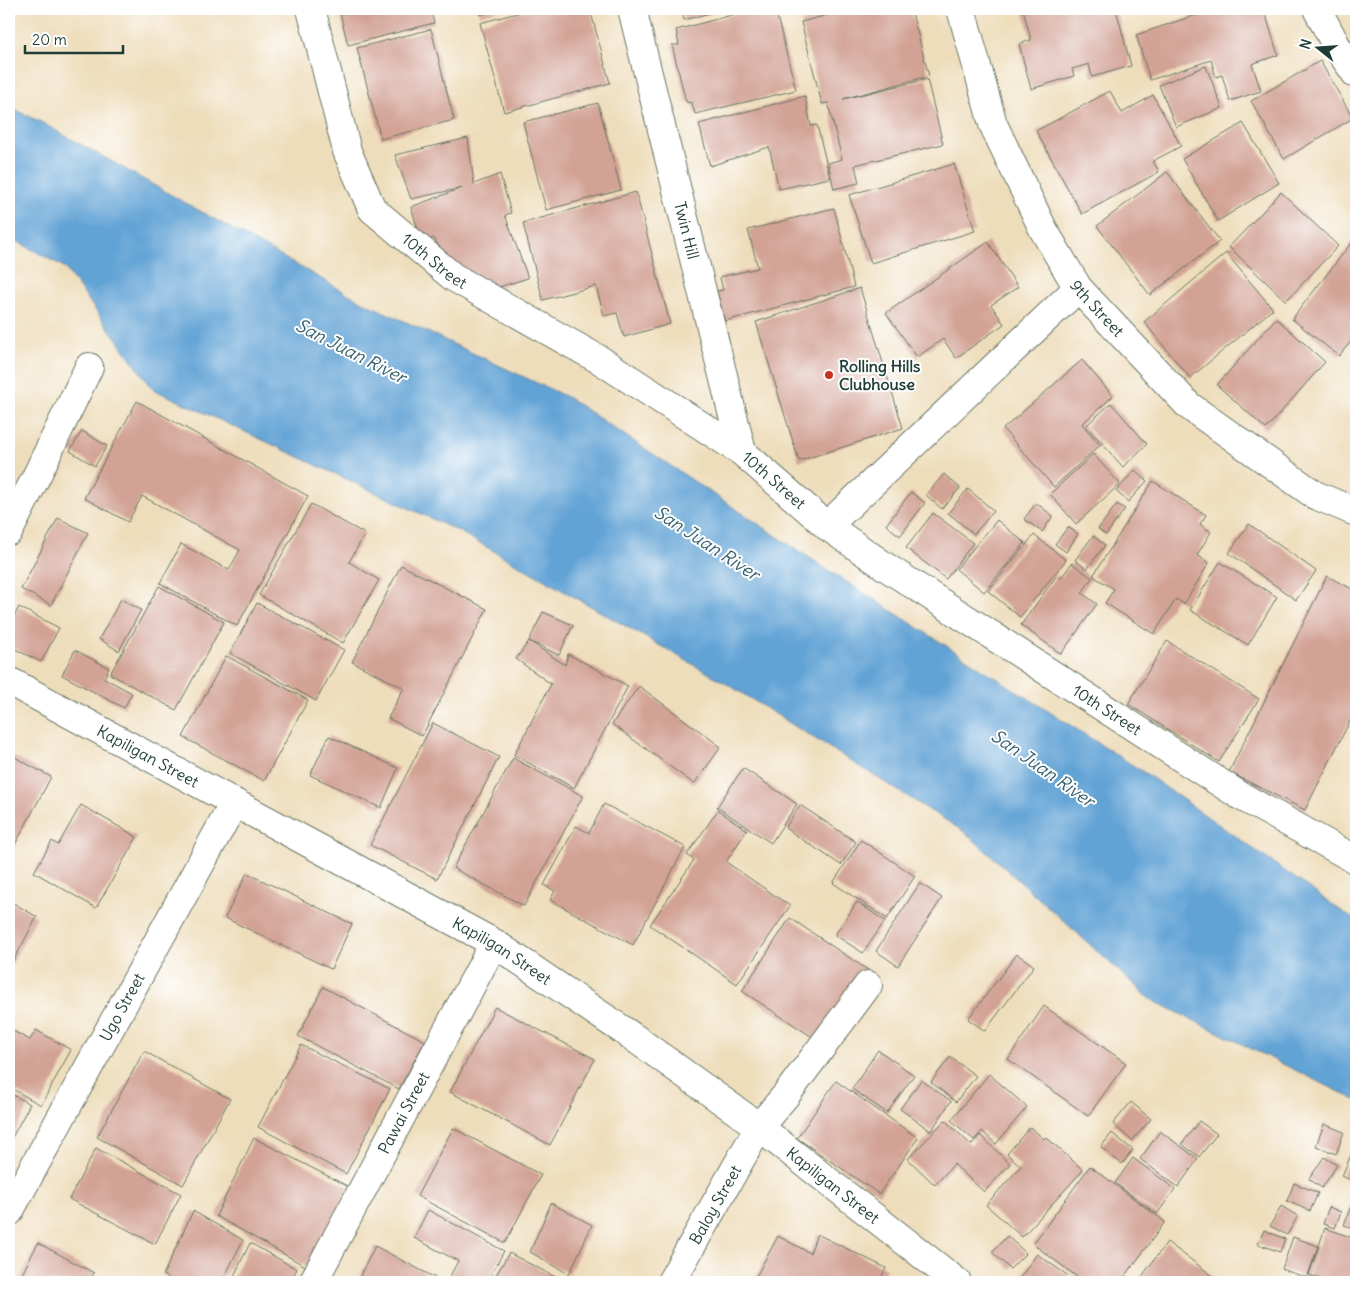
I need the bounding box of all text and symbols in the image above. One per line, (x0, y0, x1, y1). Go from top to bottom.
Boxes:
scale bar (25, 22, 122, 54)
north arrow (1292, 22, 1342, 72)
text: 20 m (32, 30, 67, 49)
text: N (1296, 37, 1316, 51)
street label: Twin Hill (670, 199, 704, 261)
street label: 10th Street (398, 229, 471, 293)
street label: 9th Street (1066, 276, 1129, 341)
water label: San Juan River (292, 313, 412, 390)
place label: Rolling Hills Clubhouse (839, 356, 920, 394)
marker: Rolling Hills Clubhouse (823, 369, 835, 381)
street label: 10th Street (738, 447, 811, 514)
water label: San Juan River (650, 500, 766, 587)
street label: 10th Street (1069, 680, 1146, 740)
street label: Kapiligan Street (94, 721, 203, 792)
water label: San Juan River (987, 724, 1101, 814)
street label: Kapiligan Street (449, 913, 556, 989)
street label: Ugo Street (95, 969, 149, 1045)
street label: Pawai Street (373, 1068, 434, 1157)
street label: Kapiligan Street (783, 1142, 884, 1228)
street label: Baloy Street (685, 1161, 746, 1248)

